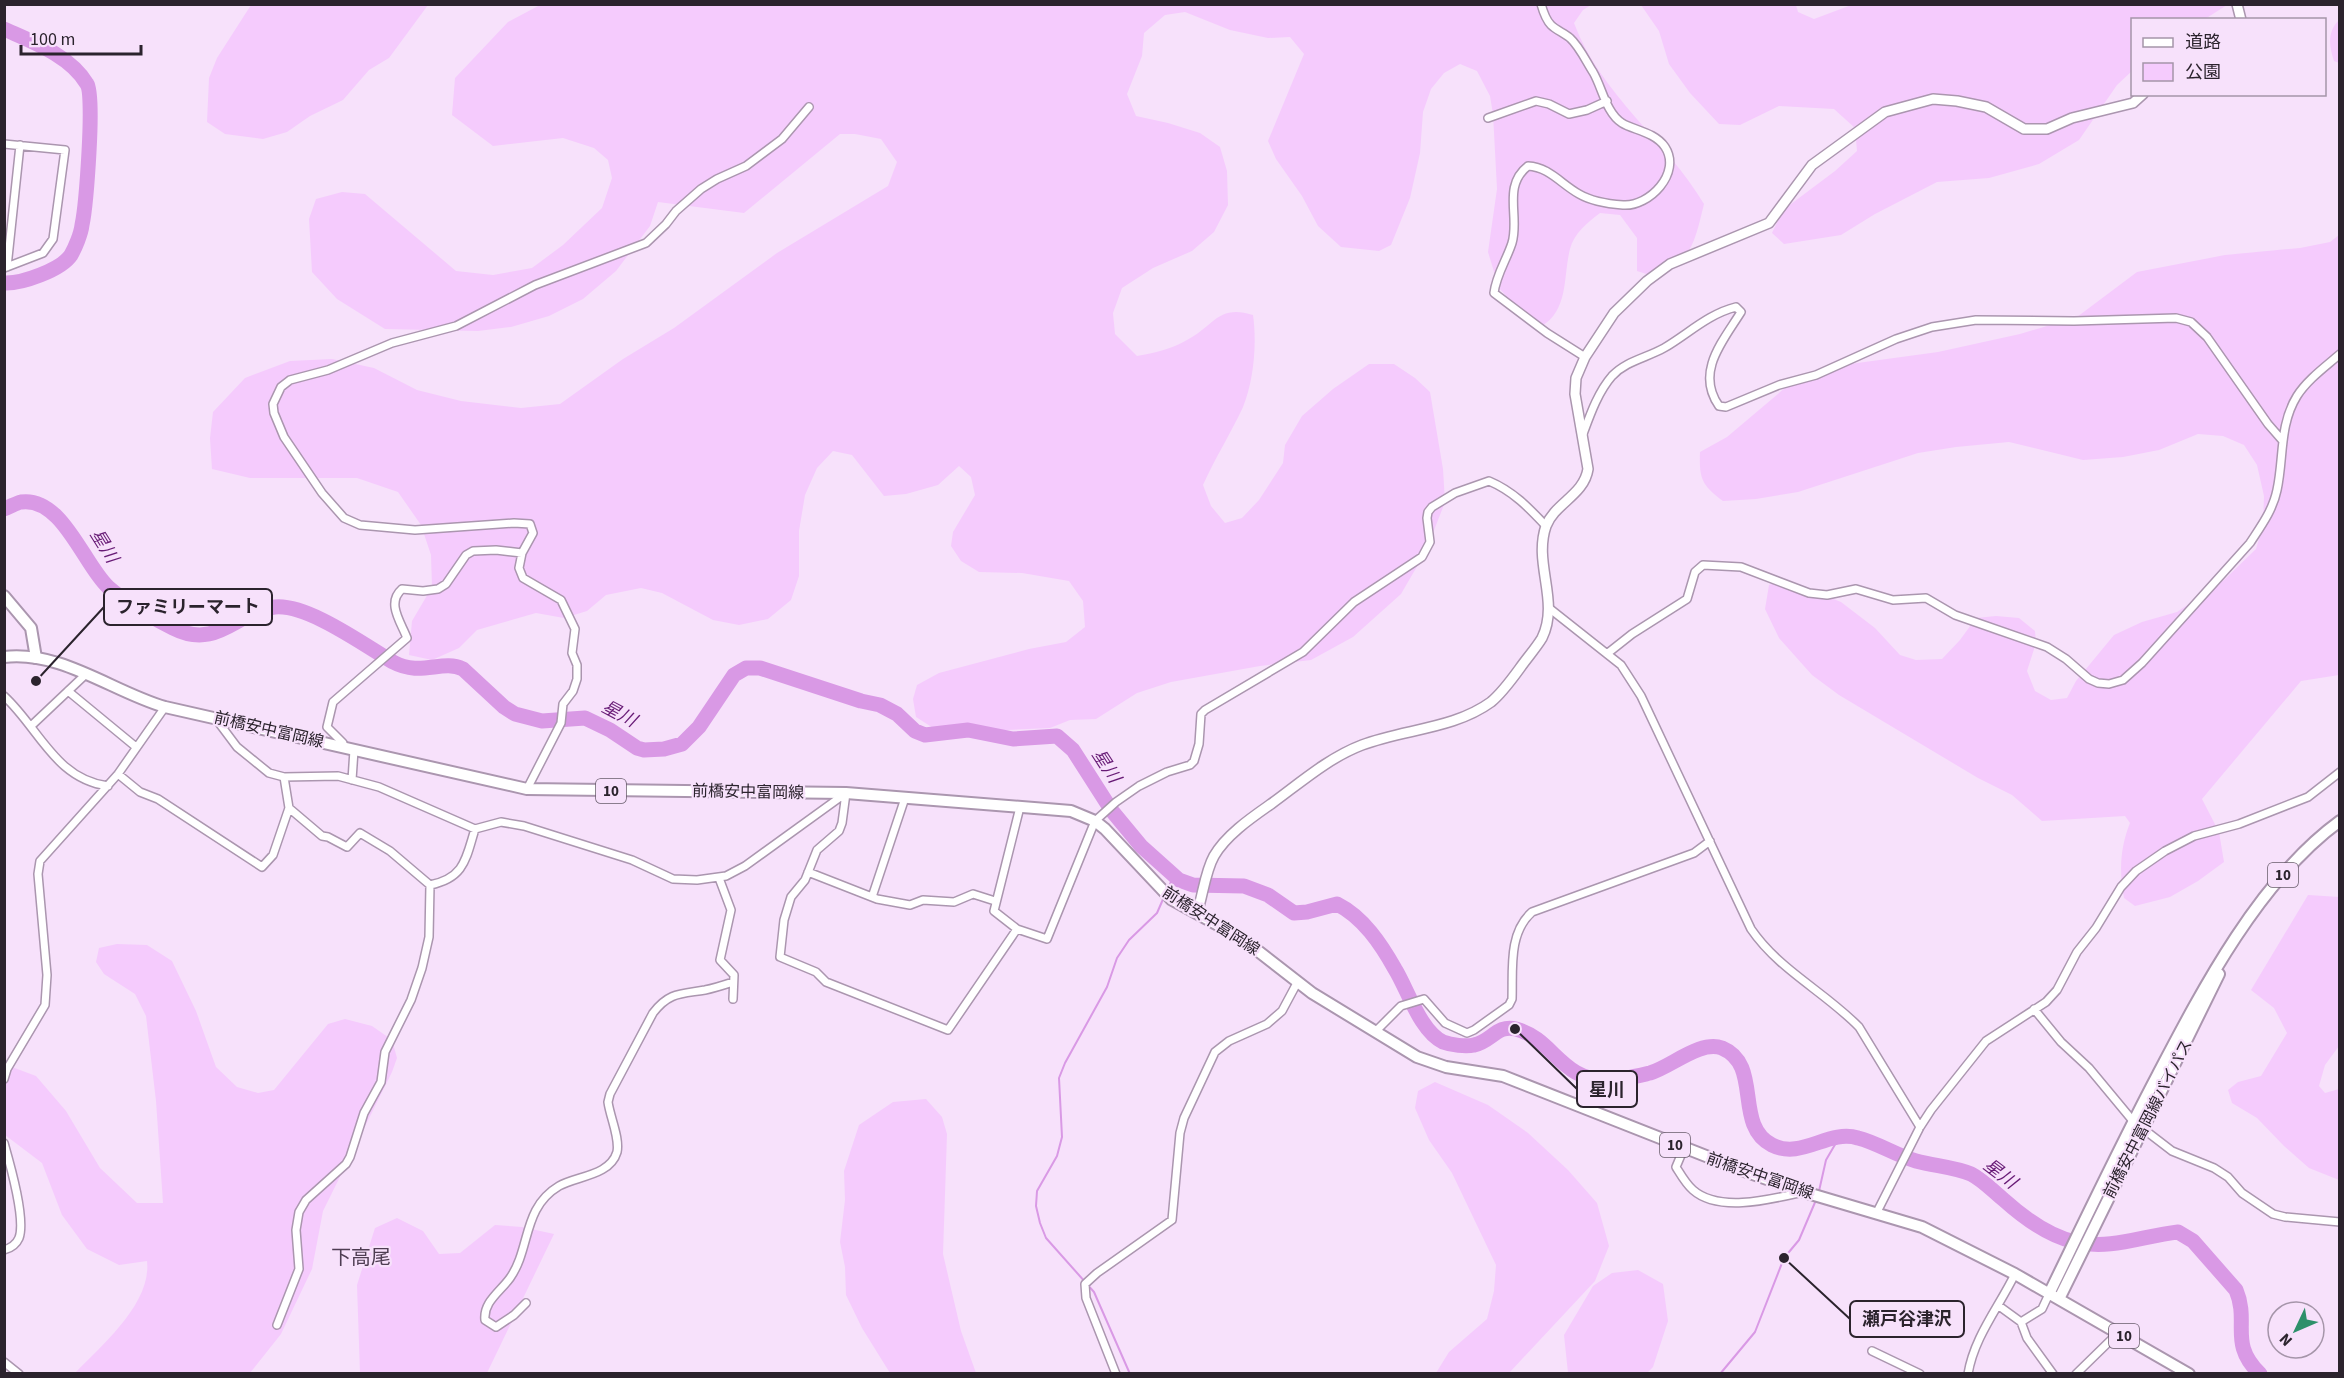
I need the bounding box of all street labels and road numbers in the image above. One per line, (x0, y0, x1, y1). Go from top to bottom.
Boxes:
street label: 前橋安中富岡線 (212, 707, 326, 753)
road number: 10 (596, 779, 626, 803)
street label: 前橋安中富岡線 (692, 780, 804, 804)
road number: 10 (2268, 863, 2298, 887)
street label: 前橋安中富岡線 (1158, 881, 1264, 961)
street label: 前橋安中富岡線バイパス (2098, 1036, 2198, 1202)
road number: 10 (1660, 1133, 1690, 1157)
street label: 前橋安中富岡線 (1703, 1147, 1817, 1205)
road number: 10 (2109, 1324, 2139, 1348)

